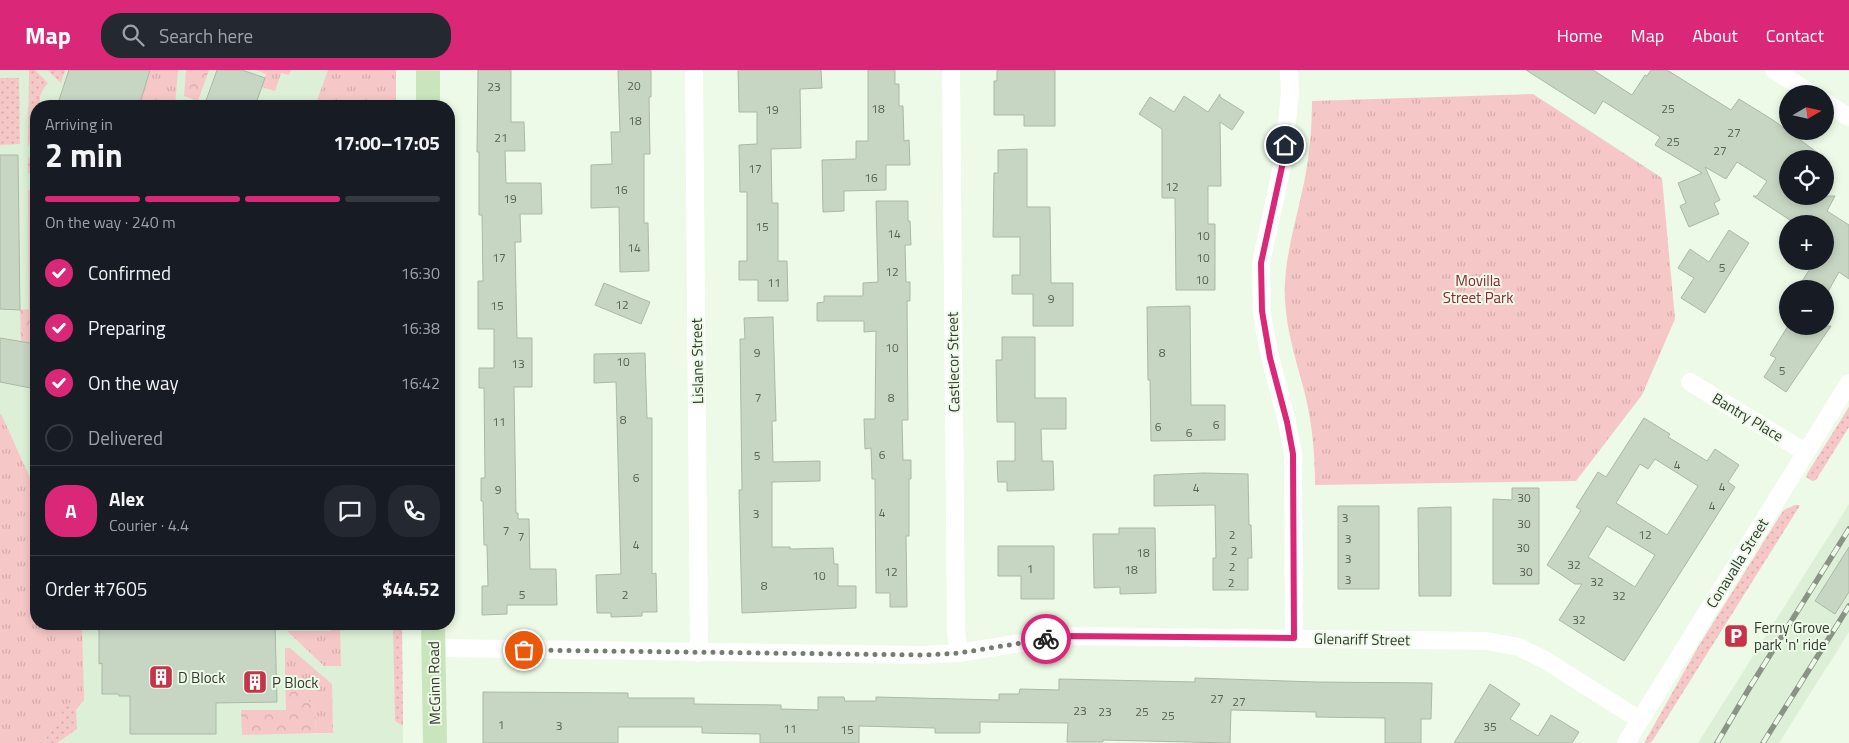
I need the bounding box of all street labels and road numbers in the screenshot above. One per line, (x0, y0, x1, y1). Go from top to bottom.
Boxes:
street label: Castlecor Street (941, 311, 965, 412)
street label: Lislane Street (685, 317, 709, 404)
street label: Bantry Place (1708, 387, 1788, 447)
street label: Conavalla Street (1700, 513, 1774, 613)
street label: Glenariff Street (1314, 627, 1411, 651)
street label: McGinn Road (422, 641, 446, 725)

